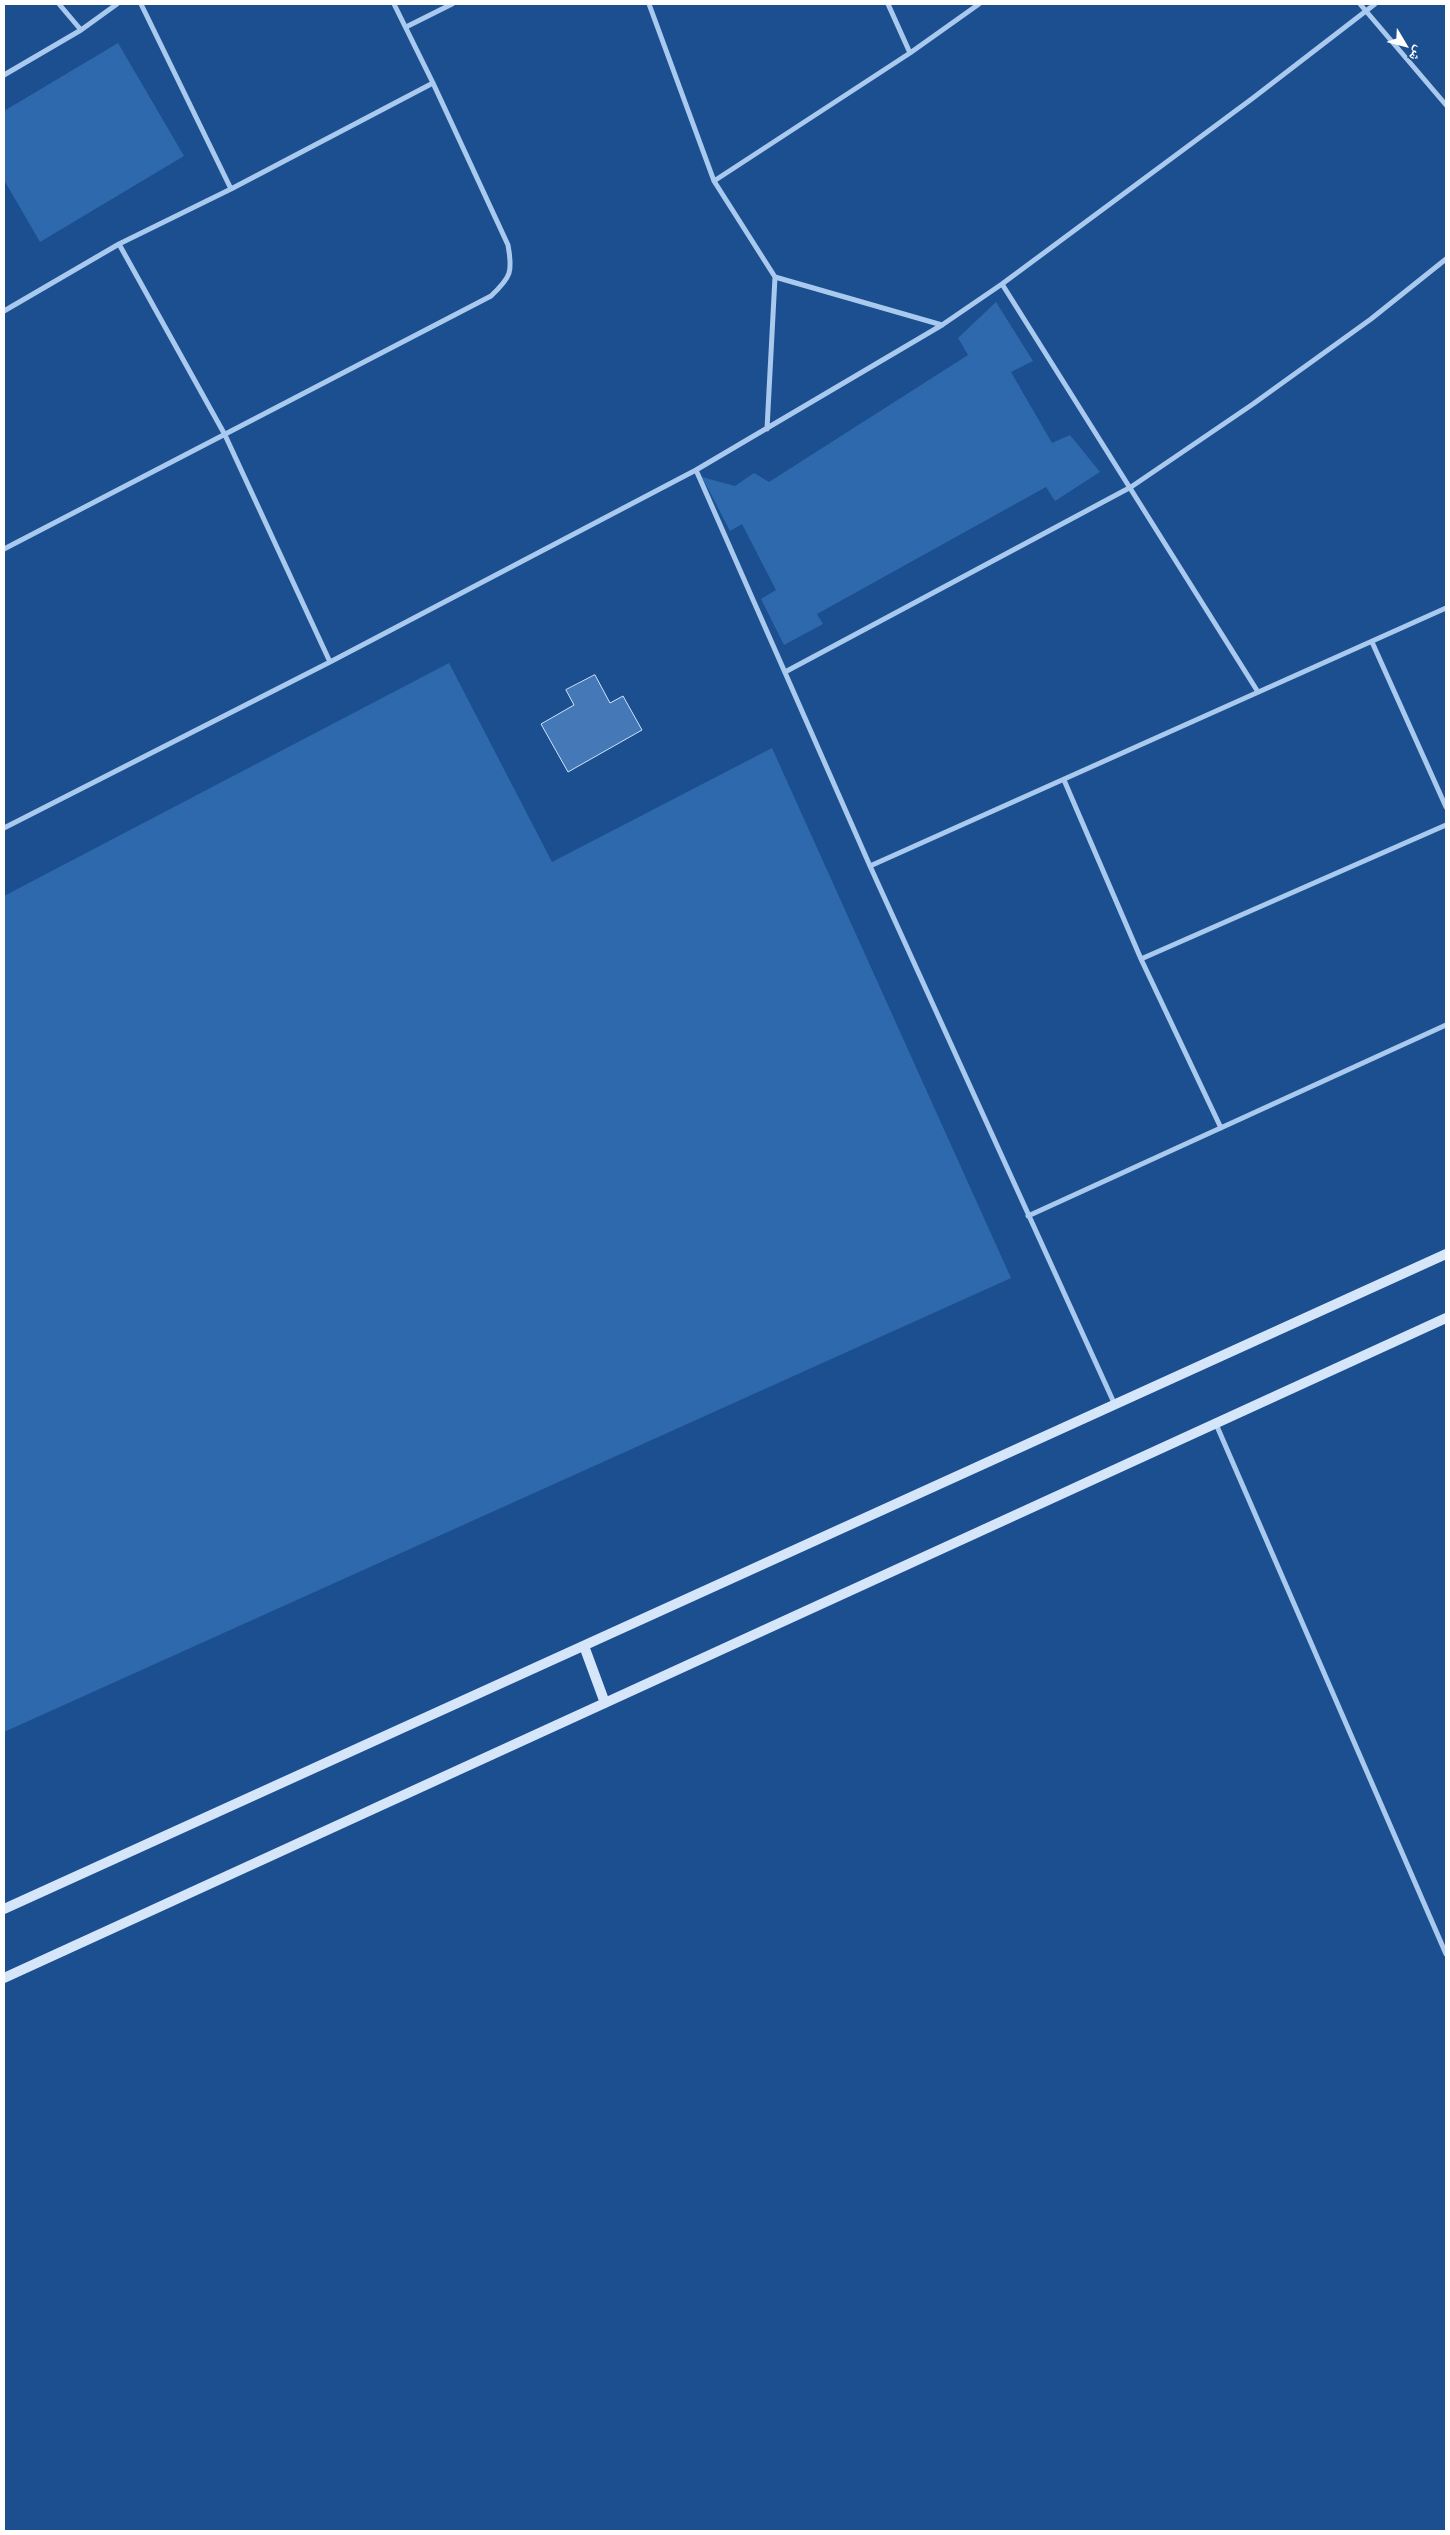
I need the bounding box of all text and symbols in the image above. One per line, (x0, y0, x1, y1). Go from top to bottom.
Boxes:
north arrow (1380, 20, 1430, 70)
text: ش (1405, 43, 1429, 65)

